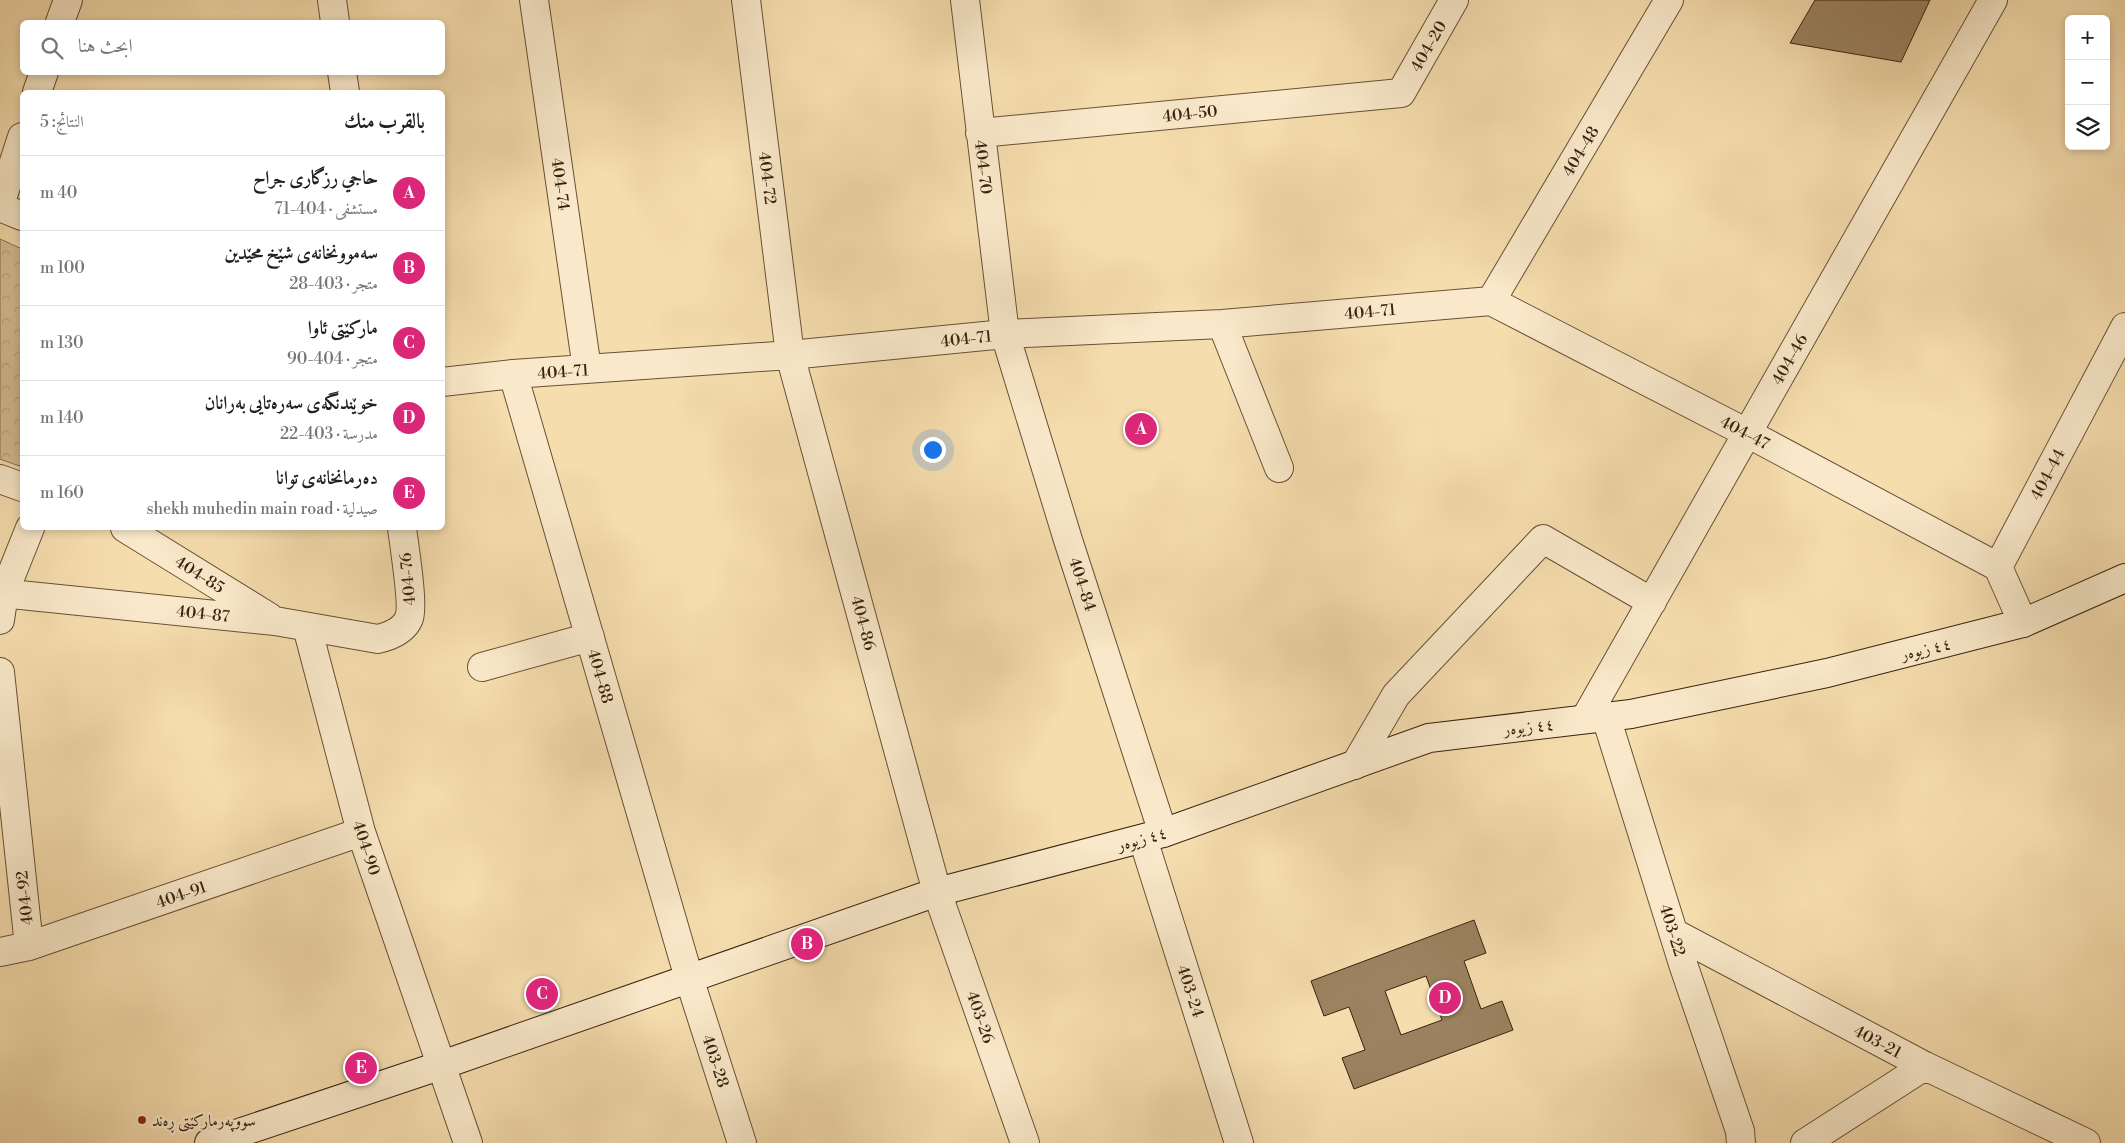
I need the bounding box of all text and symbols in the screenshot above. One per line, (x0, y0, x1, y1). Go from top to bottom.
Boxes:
map controls (2065, 15, 2110, 150)
button: + (2065, 15, 2110, 60)
street label: 404-20 (1406, 17, 1451, 76)
search box (20, 20, 445, 75)
icon: search (38, 34, 66, 62)
text: ابحث هنا (78, 34, 133, 58)
button: − (2065, 60, 2110, 105)
street label: 404-50 (1162, 101, 1219, 127)
button: layers (2065, 105, 2110, 150)
text: بالقرب منك (344, 109, 425, 135)
text: النتائج: 5 (40, 112, 84, 132)
street label: 404-48 (1558, 123, 1604, 180)
street label: 404-70 (970, 139, 996, 195)
street label: 404-72 (754, 151, 780, 206)
street label: 404-74 (546, 157, 574, 212)
text: حاجي رزگارى جراح (253, 166, 378, 190)
text: 40 m (40, 183, 77, 203)
text: A (403, 183, 415, 203)
text: مستشفى · 404-71 (274, 199, 378, 219)
text: سەموونخانەی شێخ محێدین (224, 241, 378, 265)
text: 100 m (40, 258, 85, 278)
text: B (403, 258, 415, 278)
text: متجر · 403-28 (289, 274, 378, 294)
street label: 404-71 (1344, 300, 1397, 324)
text: مارکێتی ئاوا (308, 316, 378, 340)
street label: 404-71 (939, 326, 993, 352)
street label: 404-46 (1767, 330, 1812, 388)
text: 130 m (40, 333, 84, 353)
text: C (403, 333, 415, 353)
text: متجر · 404-90 (287, 349, 378, 369)
street label: 404-71 (537, 360, 590, 384)
text: خوێندنگەی سەرەتایی بەرانان (204, 391, 378, 415)
text: 140 m (40, 408, 84, 428)
text: D (403, 408, 415, 428)
pin: A (1125, 410, 1157, 448)
street label: 404-47 (1716, 412, 1773, 454)
text: مدرسة · 403-22 (280, 424, 378, 444)
your location (920, 437, 946, 463)
street label: 404-44 (2026, 445, 2070, 504)
text: دەرمانخانەی توانا (276, 466, 378, 490)
text: 160 m (40, 483, 84, 503)
text: E (403, 483, 415, 503)
text: صيدلية · shekh muhedin main road (146, 499, 378, 519)
street label: 404-76 (396, 551, 420, 606)
street label: 404-85 (171, 552, 228, 598)
street label: 404-84 (1064, 555, 1100, 614)
street label: 404-86 (846, 594, 880, 653)
street label: 404-87 (175, 601, 231, 627)
street label: ٤٤ زیوەر (1897, 633, 1954, 665)
street label: 404-88 (583, 647, 617, 706)
street label: ٤٤ زیوەر (1500, 714, 1556, 740)
street label: 404-90 (348, 818, 384, 878)
street label: ٤٤ زیوەر (1113, 822, 1170, 856)
street label: 404-92 (12, 870, 38, 926)
street label: 404-91 (153, 877, 209, 913)
street label: 403-22 (1655, 902, 1689, 959)
pin: B (791, 925, 823, 963)
street label: 403-24 (1172, 963, 1208, 1021)
pin: C (526, 975, 558, 1013)
pin: D (1429, 979, 1461, 1017)
street label: 403-26 (962, 988, 998, 1046)
street label: 403-21 (1850, 1021, 1905, 1063)
street label: 403-28 (697, 1032, 733, 1090)
pin: E (345, 1049, 377, 1087)
place label: سووپەرمارکێتی ڕەند (152, 1111, 256, 1134)
marker: سووپەرمارکێتی ڕەند (136, 1114, 148, 1126)

